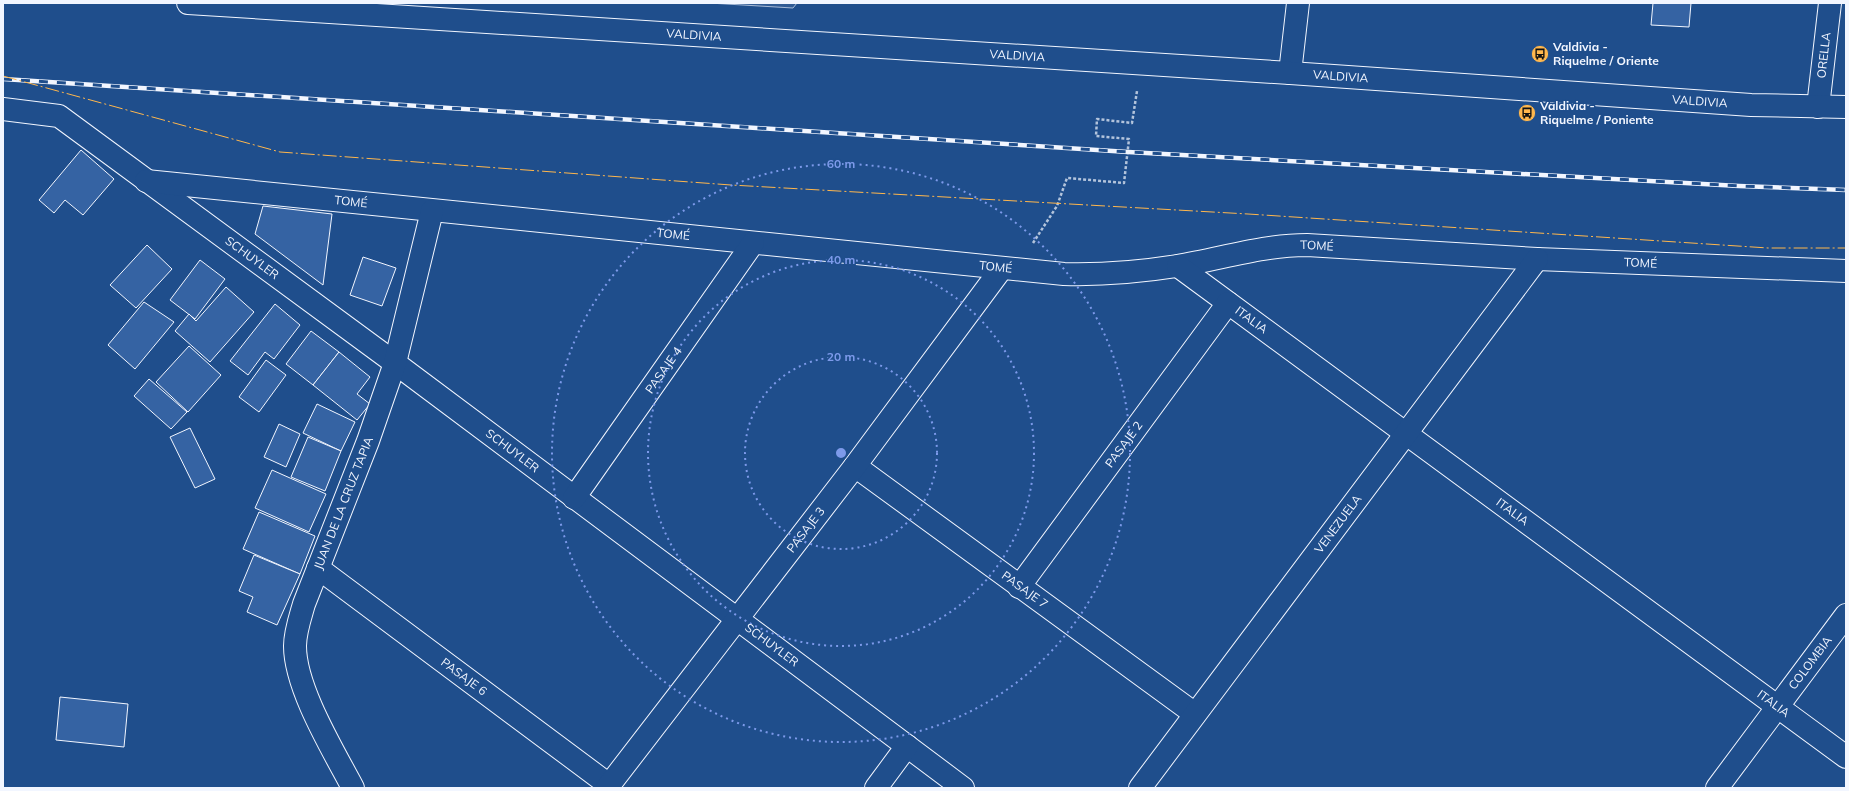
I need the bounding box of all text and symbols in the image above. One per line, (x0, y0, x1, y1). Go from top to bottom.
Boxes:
street label: VALDIVIA (666, 25, 722, 44)
street label: ORELLA (1813, 31, 1834, 79)
place label: Valdivia - Riquelme / Oriente (1552, 39, 1659, 68)
bus stop icon: Valdivia - Riquelme / Oriente (1530, 44, 1550, 64)
street label: VALDIVIA (989, 46, 1046, 64)
street label: VALDIVIA (1312, 67, 1369, 85)
street label: VALDIVIA (1672, 92, 1728, 110)
place label: Valdivia - Riquelme / Poniente (1539, 98, 1654, 127)
bus stop icon: Valdivia - Riquelme / Poniente (1517, 103, 1537, 123)
text: 60 m (827, 156, 855, 171)
street label: TOMÉ (334, 192, 368, 210)
street label: TOMÉ (656, 225, 691, 243)
street label: SCHUYLER (222, 233, 282, 282)
street label: TOMÉ (1300, 237, 1334, 254)
text: 40 m (827, 252, 855, 267)
street label: TOMÉ (1624, 254, 1657, 271)
street label: TOMÉ (978, 257, 1013, 276)
street label: ITALIA (1232, 303, 1271, 337)
street label: PASAJE 4 (642, 344, 685, 396)
text: 20 m (827, 349, 855, 364)
street label: PASAJE 2 (1102, 418, 1145, 470)
street label: SCHUYLER (483, 425, 542, 475)
street label: JUAN DE LA CRUZ TAPIA (310, 434, 376, 572)
centre of rings (834, 446, 848, 460)
street label: VENEZUELA (1311, 491, 1365, 556)
street label: ITALIA (1493, 494, 1532, 528)
street label: PASAJE 3 (783, 504, 828, 555)
street label: PASAJE 7 (999, 567, 1051, 611)
street label: SCHUYLER (742, 620, 802, 669)
street label: COLOMBIA (1785, 633, 1835, 692)
street label: PASAJE 6 (438, 654, 490, 698)
street label: ITALIA (1754, 686, 1793, 720)

